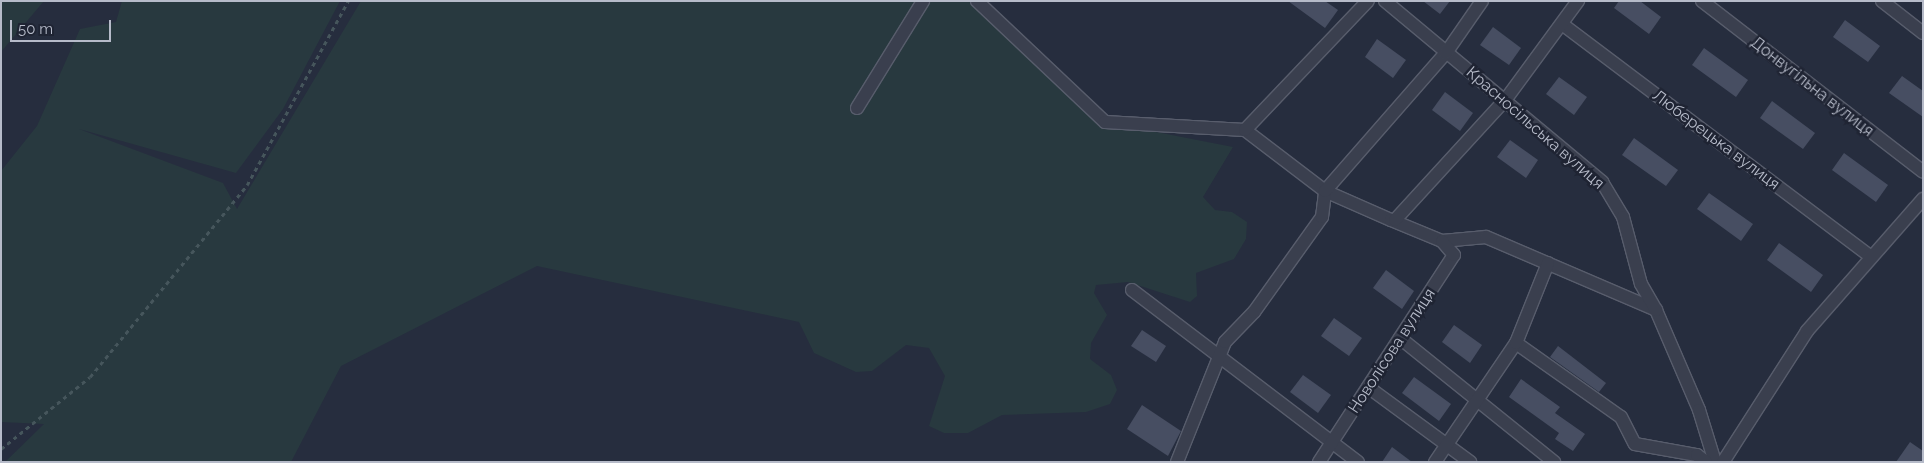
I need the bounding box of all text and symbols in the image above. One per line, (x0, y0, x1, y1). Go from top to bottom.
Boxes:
scale bar (12, 10, 114, 42)
text: 50 m (18, 20, 53, 38)
street label: Донвугільна вулиця (1747, 33, 1877, 141)
street label: Красносільська вулиця (1462, 63, 1608, 193)
street label: Люберецька вулиця (1649, 86, 1783, 194)
street label: Новолісова вулиця (1345, 285, 1439, 417)

